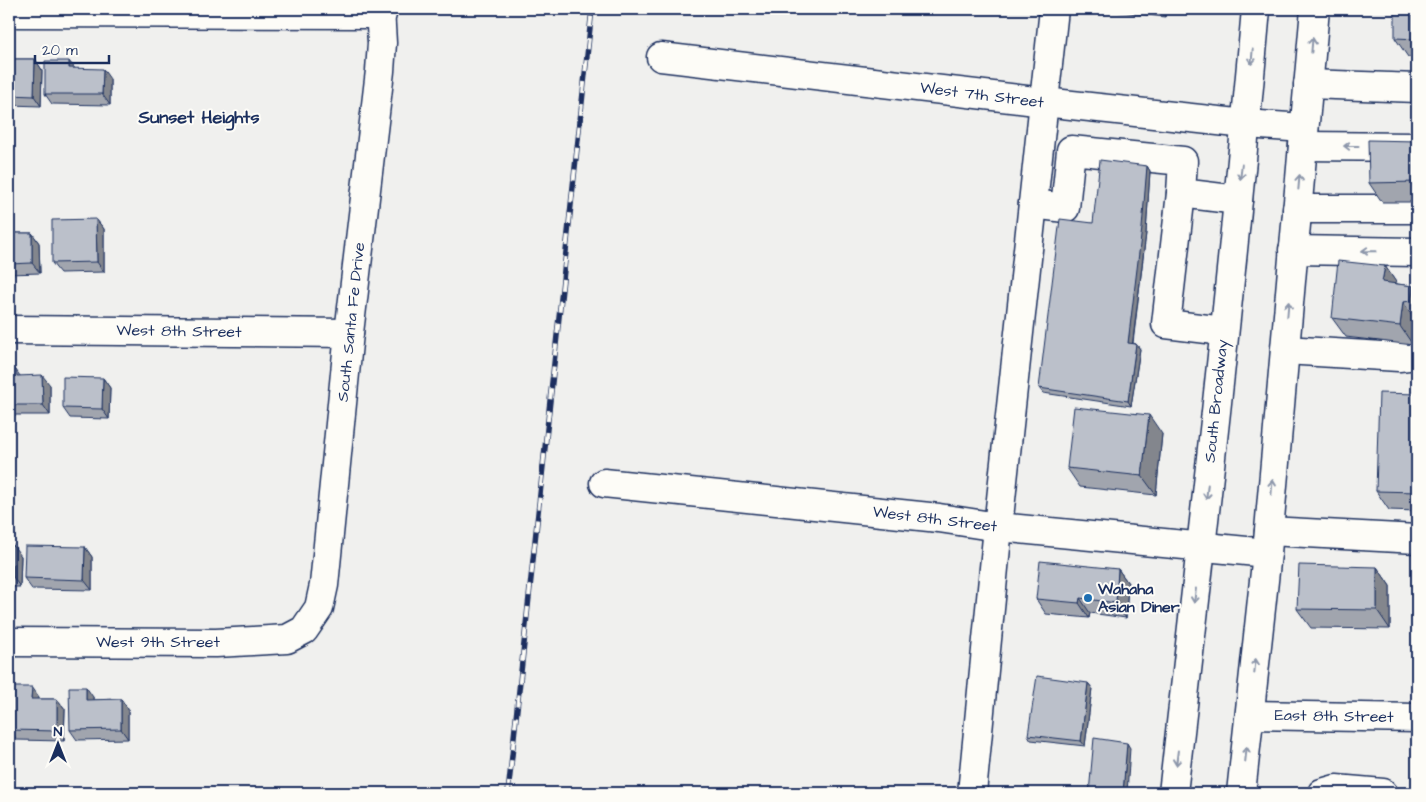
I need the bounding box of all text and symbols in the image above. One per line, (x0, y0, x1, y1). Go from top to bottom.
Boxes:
scale bar (35, 32, 109, 64)
one-way arrow (1307, 37, 1317, 53)
text: 20 m (42, 40, 78, 61)
one-way arrow (1247, 49, 1257, 65)
street label: West 7th Street (919, 76, 1046, 114)
district label: Sunset Heights (138, 105, 259, 131)
one-way arrow (1343, 142, 1359, 151)
one-way arrow (1236, 164, 1246, 180)
one-way arrow (1295, 174, 1304, 190)
street label: South Santa Fe Drive (332, 241, 370, 403)
one-way arrow (1361, 246, 1377, 256)
one-way arrow (1283, 301, 1293, 317)
street label: West 8th Street (116, 319, 242, 343)
street label: South Broadway (1199, 338, 1234, 464)
one-way arrow (1268, 479, 1277, 495)
one-way arrow (1202, 484, 1212, 500)
street label: West 8th Street (872, 500, 999, 538)
place label: Wahaha Asian Diner (1097, 578, 1180, 618)
one-way arrow (1190, 588, 1200, 604)
marker: Wahaha Asian Diner (1082, 592, 1094, 604)
street label: West 9th Street (96, 631, 220, 653)
one-way arrow (1250, 659, 1260, 675)
street label: East 8th Street (1274, 704, 1394, 728)
north arrow (32, 720, 82, 770)
text: N (54, 722, 63, 742)
one-way arrow (1241, 746, 1251, 762)
one-way arrow (1172, 749, 1182, 765)

